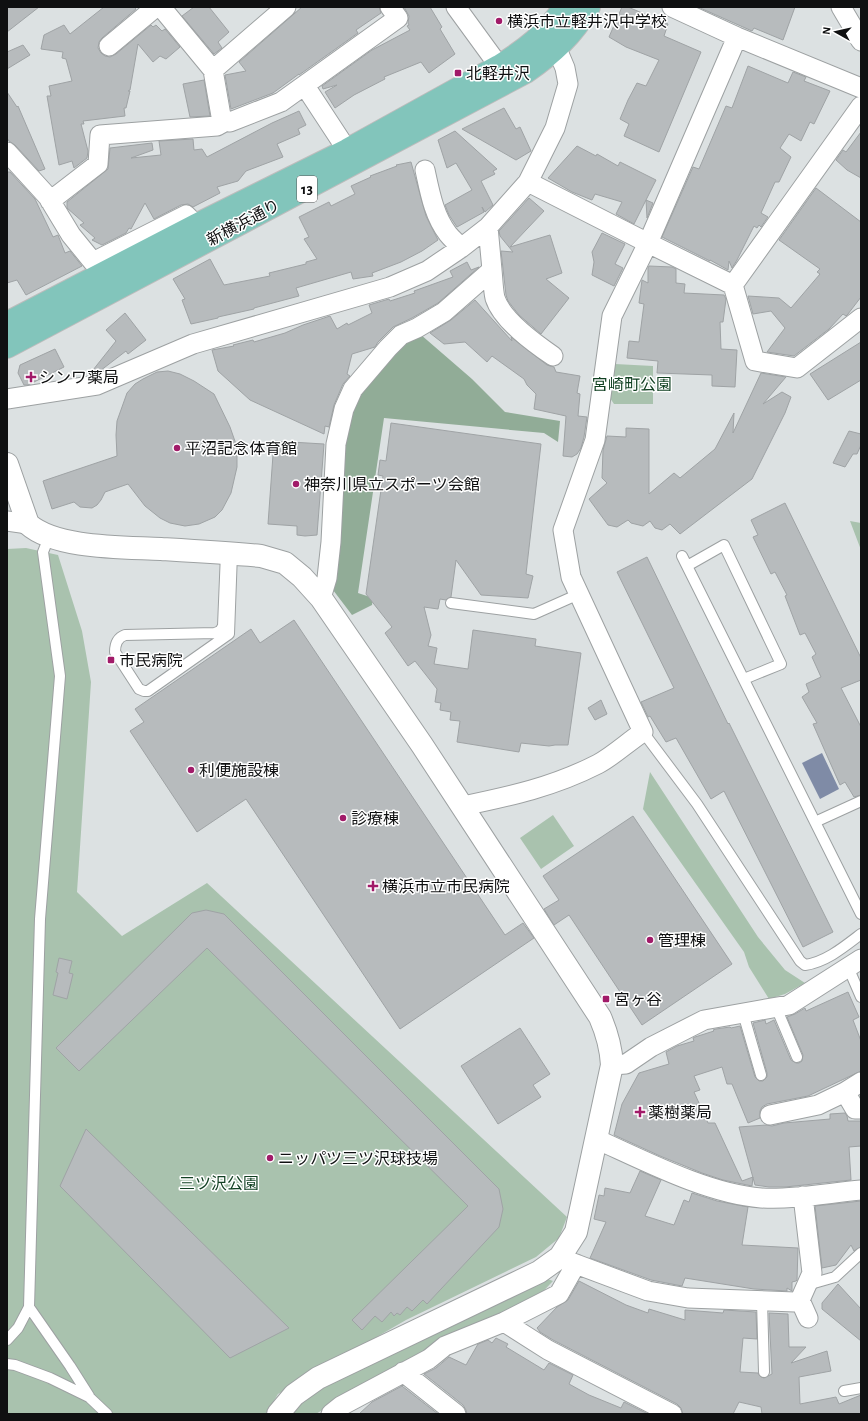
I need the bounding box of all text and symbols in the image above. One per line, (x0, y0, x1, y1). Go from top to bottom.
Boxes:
north arrow (816, 12, 856, 52)
place label: 横浜市立軽井沢中学校 (507, 13, 667, 30)
marker: 横浜市立軽井沢中学校 (494, 16, 504, 26)
text: N (821, 26, 833, 35)
place label: 北軽井沢 (466, 65, 530, 82)
marker: 北軽井沢 (453, 68, 463, 78)
road number: 13 (297, 176, 317, 202)
street label: 新横浜通り (204, 196, 283, 249)
place label: シンワ薬局 (39, 370, 119, 386)
marker: シンワ薬局 (26, 372, 36, 382)
park label: 宮崎町公園 (592, 376, 672, 393)
place label: 平沼記念体育館 (185, 440, 297, 457)
marker: 平沼記念体育館 (172, 443, 182, 453)
place label: 神奈川県立スポーツ会館 (304, 476, 480, 493)
marker: 神奈川県立スポーツ会館 (291, 479, 301, 489)
place label: 市民病院 (119, 652, 183, 669)
marker: 市民病院 (106, 655, 116, 665)
place label: 利便施設棟 (199, 762, 279, 779)
marker: 利便施設棟 (186, 765, 196, 775)
place label: 診療棟 (351, 810, 399, 827)
marker: 診療棟 (338, 813, 348, 823)
place label: 横浜市立市民病院 (382, 878, 510, 895)
marker: 横浜市立市民病院 (367, 880, 379, 892)
place label: 管理棟 (658, 932, 706, 949)
marker: 管理棟 (645, 935, 655, 945)
place label: 宮ヶ谷 (614, 991, 662, 1008)
marker: 宮ヶ谷 (601, 994, 611, 1004)
place label: 薬樹薬局 (648, 1104, 712, 1121)
marker: 薬樹薬局 (635, 1107, 645, 1117)
place label: ニッパツ三ツ沢球技場 (278, 1150, 438, 1167)
marker: ニッパツ三ツ沢球技場 (265, 1153, 275, 1163)
park label: 三ツ沢公園 (179, 1175, 259, 1192)

